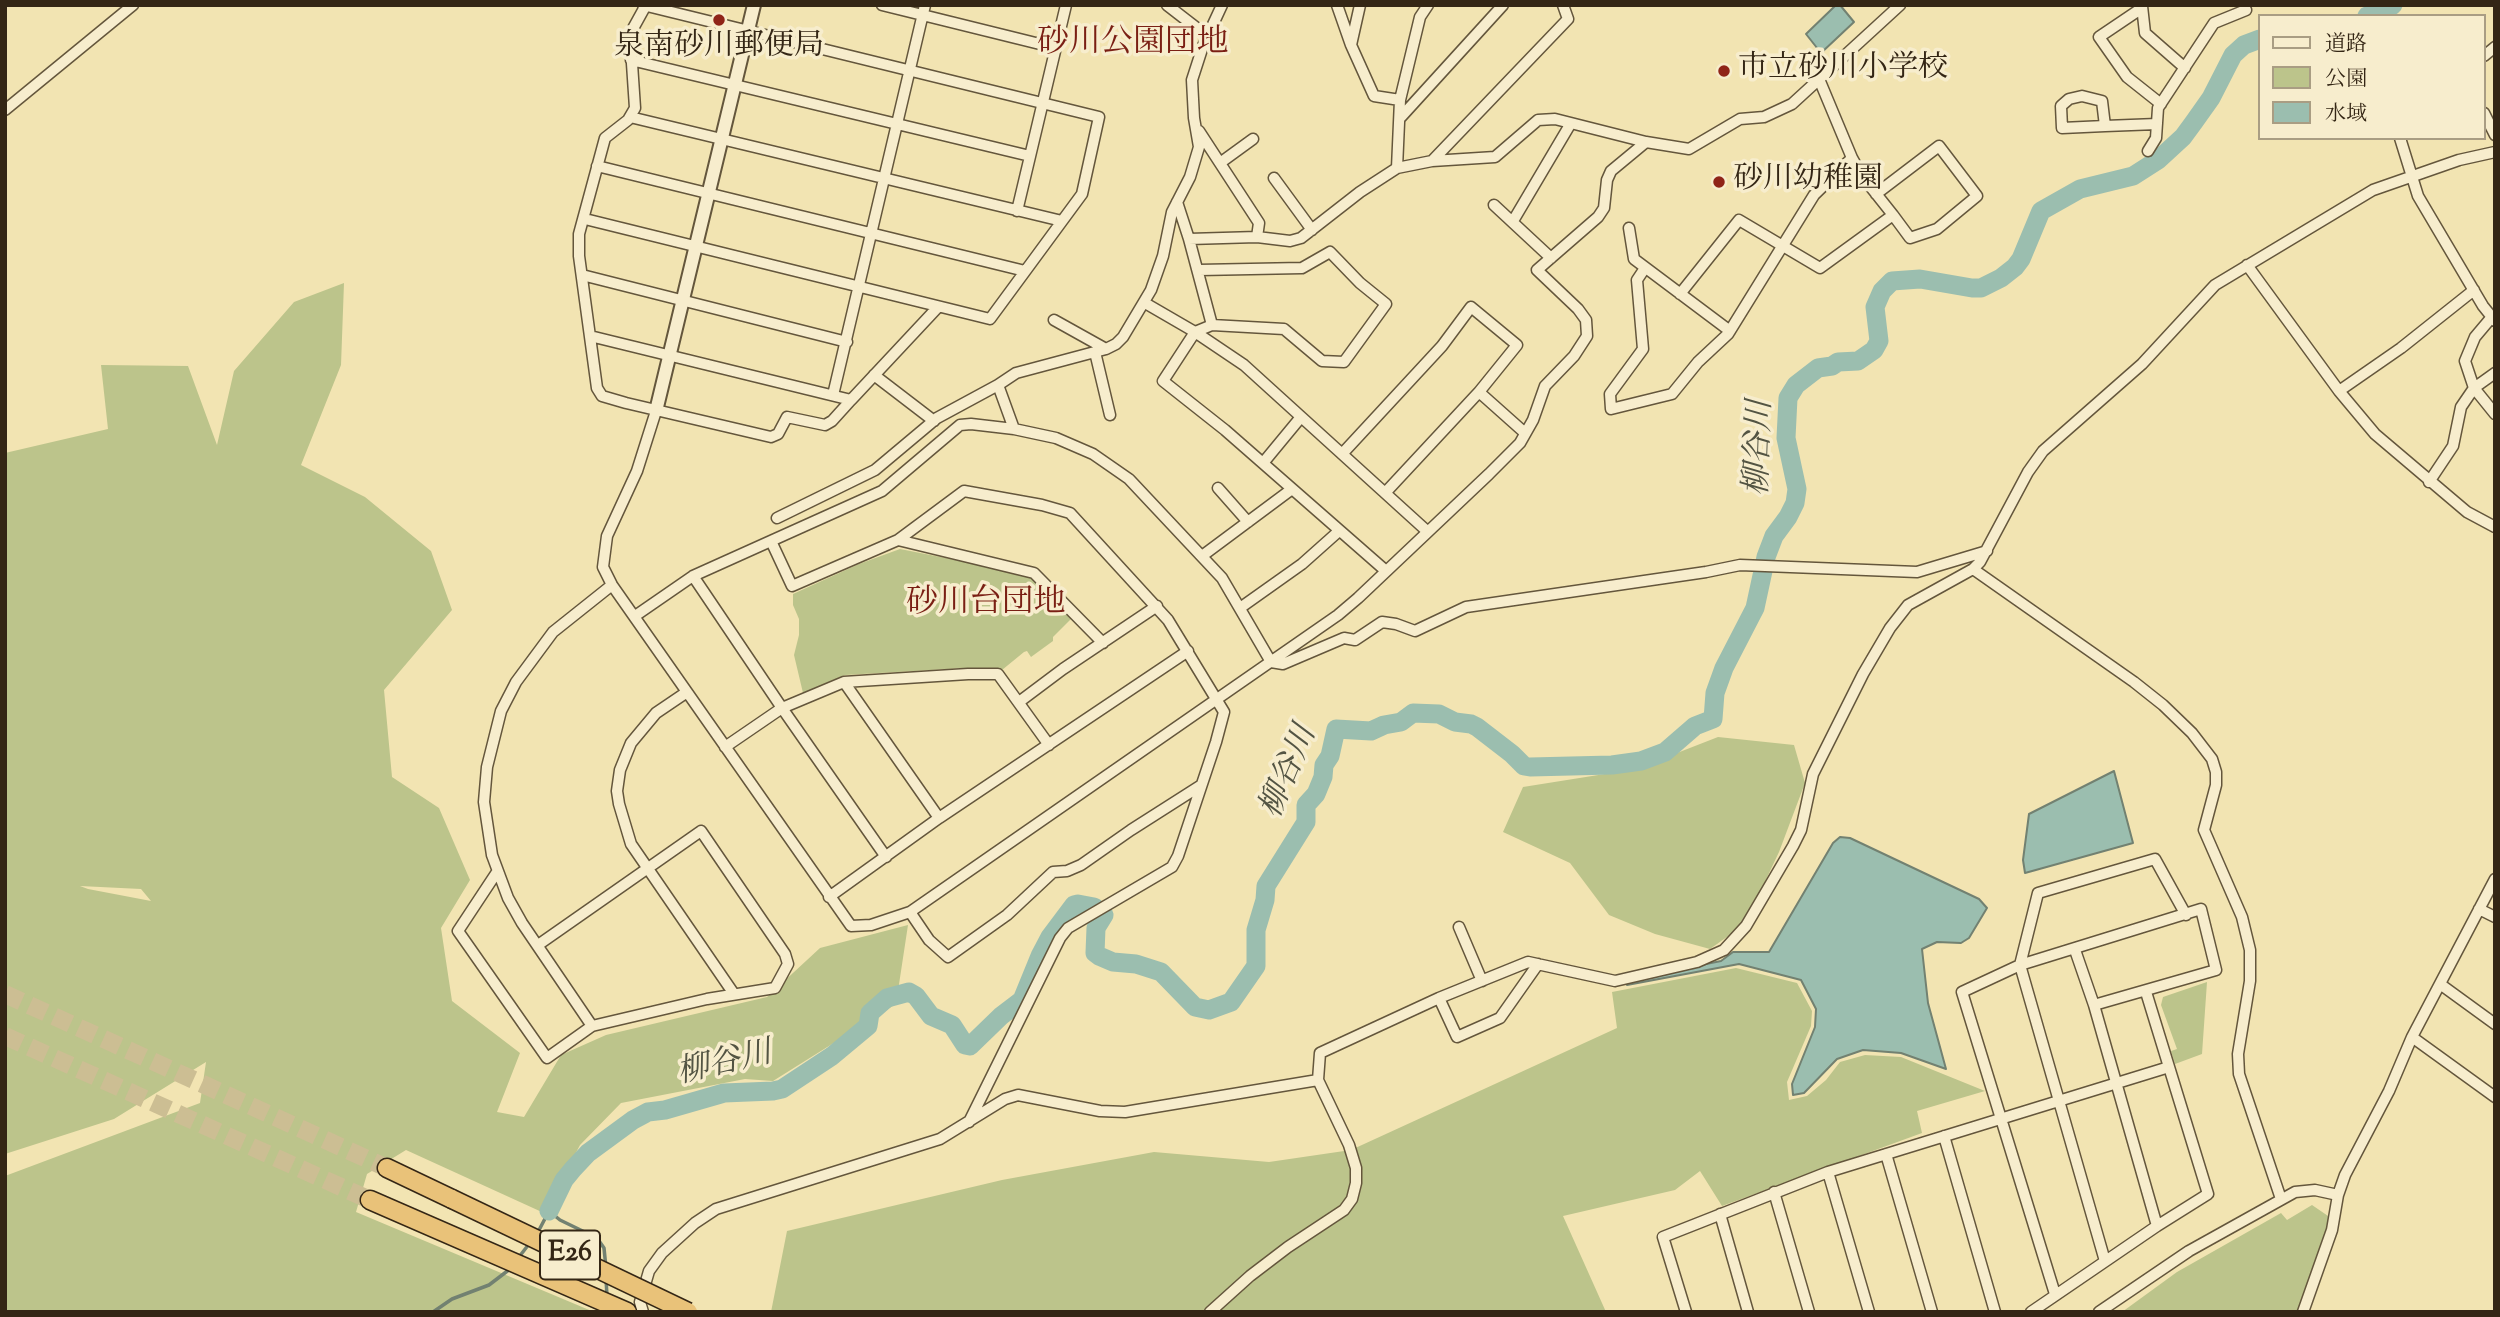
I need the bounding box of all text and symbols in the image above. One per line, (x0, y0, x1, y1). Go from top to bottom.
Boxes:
marker: 泉南砂川郵便局 (711, 12, 727, 28)
legend (2258, 14, 2486, 140)
district label: 砂川公園団地 (1037, 27, 1229, 65)
text: 道路 (2325, 30, 2367, 60)
place label: 泉南砂川郵便局 (614, 31, 824, 67)
place label: 市立砂川小学校 (1738, 53, 1948, 89)
marker: 市立砂川小学校 (1716, 63, 1732, 79)
text: 公園 (2325, 65, 2367, 95)
text: 水域 (2325, 100, 2367, 130)
place label: 砂川幼稚園 (1733, 164, 1883, 200)
marker: 砂川幼稚園 (1711, 174, 1727, 190)
water label: 柳谷川 (1741, 399, 1783, 497)
district label: 砂川台団地 (906, 587, 1066, 625)
water label: 柳谷川 (1255, 721, 1327, 825)
water label: 柳谷川 (674, 1036, 776, 1096)
road number: E26 (540, 1230, 600, 1280)

